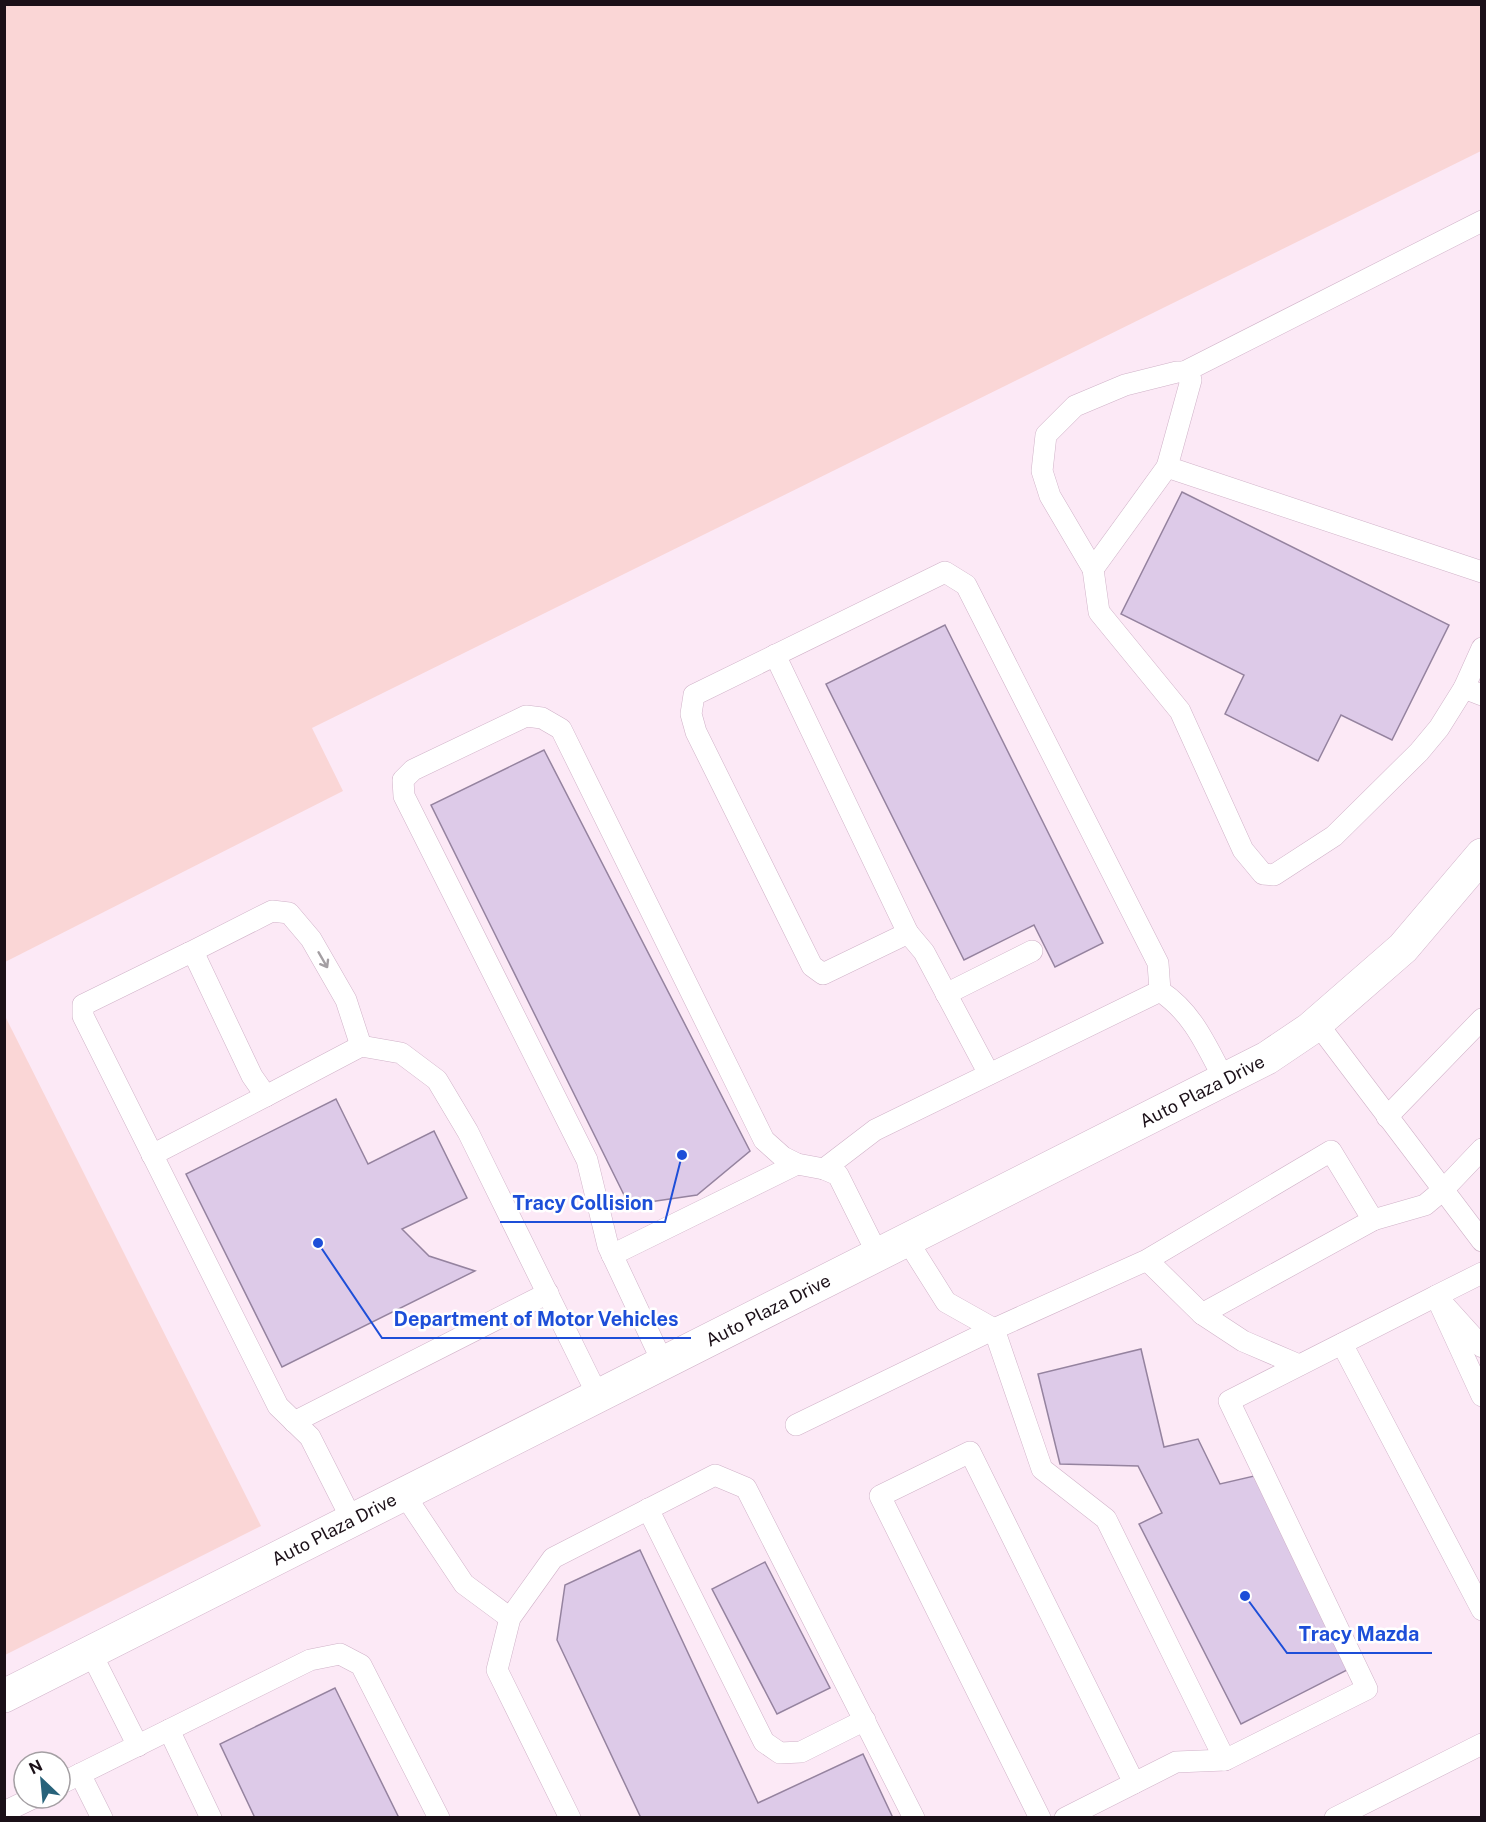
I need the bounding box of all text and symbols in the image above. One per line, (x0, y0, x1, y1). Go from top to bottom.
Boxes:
one-way arrow (318, 951, 330, 968)
street label: Auto Plaza Drive (1136, 1051, 1268, 1131)
callout: Tracy Collision (500, 1184, 665, 1222)
text: Tracy Collision (513, 1191, 653, 1215)
street label: Auto Plaza Drive (702, 1270, 834, 1350)
callout: Department of Motor Vehicles (382, 1300, 691, 1338)
text: Department of Motor Vehicles (394, 1307, 678, 1331)
street label: Auto Plaza Drive (268, 1489, 400, 1569)
callout: Tracy Mazda (1287, 1615, 1432, 1653)
text: Tracy Mazda (1299, 1622, 1419, 1646)
north arrow (12, 1750, 72, 1810)
text: N (26, 1756, 45, 1778)

